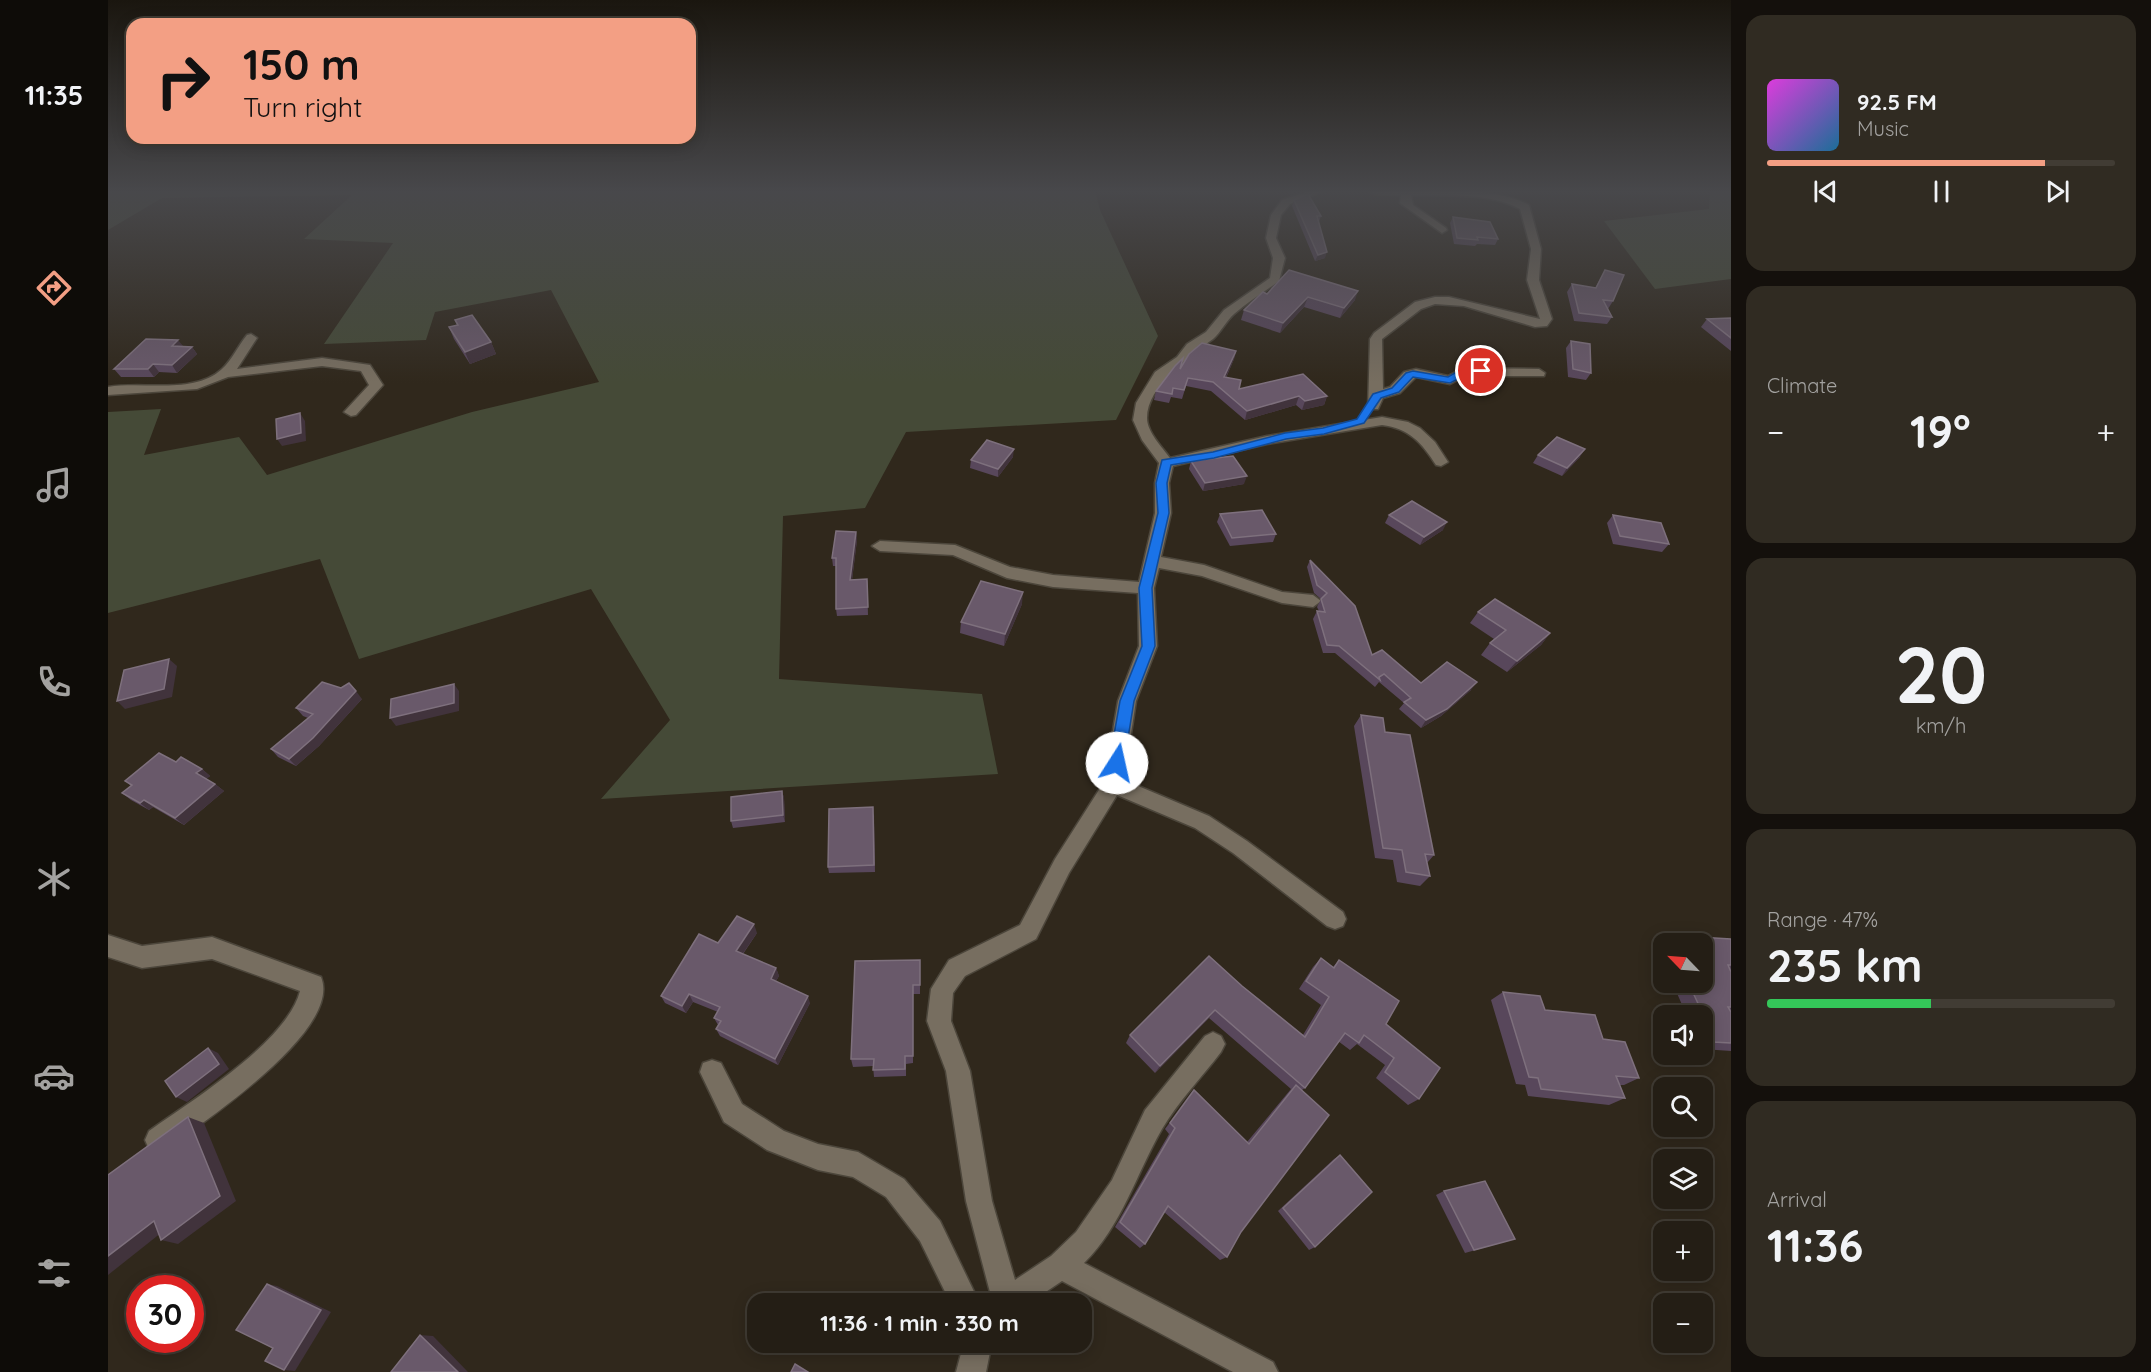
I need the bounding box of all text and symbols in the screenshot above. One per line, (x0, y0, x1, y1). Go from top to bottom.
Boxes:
text: 150 m (243, 38, 360, 91)
icon: right (144, 42, 222, 120)
text: 11:35 (25, 78, 83, 112)
text: 92.5 FM (1857, 88, 1937, 116)
text: Turn right (243, 90, 362, 124)
text: Music (1857, 116, 1909, 141)
icon: previous (1809, 175, 1842, 208)
icon: pause (1925, 175, 1958, 208)
icon: next (2041, 175, 2074, 208)
icon: directions (33, 267, 75, 309)
pin (1455, 345, 1506, 396)
icon: arrive (1464, 354, 1497, 387)
text: Climate (1767, 373, 1837, 398)
text: 19° (1910, 403, 1971, 459)
text: − (1767, 411, 1784, 452)
text: + (2096, 411, 2115, 452)
icon: music (33, 464, 75, 506)
text: 20 (1895, 625, 1987, 723)
icon: phone (33, 661, 75, 703)
text: km/h (1916, 713, 1966, 738)
position arrow (1085, 731, 1149, 795)
icon: climate (33, 858, 75, 900)
text: Range · 47% (1767, 907, 1878, 932)
north arrow (1653, 933, 1713, 993)
map controls (1653, 933, 1713, 1353)
text: 235 km (1767, 937, 1922, 993)
button: sound (1653, 1005, 1713, 1065)
icon: car (33, 1055, 75, 1097)
button: search (1653, 1077, 1713, 1137)
button: layers (1653, 1149, 1713, 1209)
text: Arrival (1767, 1187, 1827, 1212)
text: 11:36 (1767, 1217, 1863, 1273)
button: + (1653, 1221, 1713, 1281)
icon: filters (33, 1252, 75, 1294)
speed limit sign: 30 (126, 1275, 204, 1353)
button: − (1653, 1293, 1713, 1353)
text: 11:36 · 1 min · 330 m (820, 1309, 1019, 1337)

